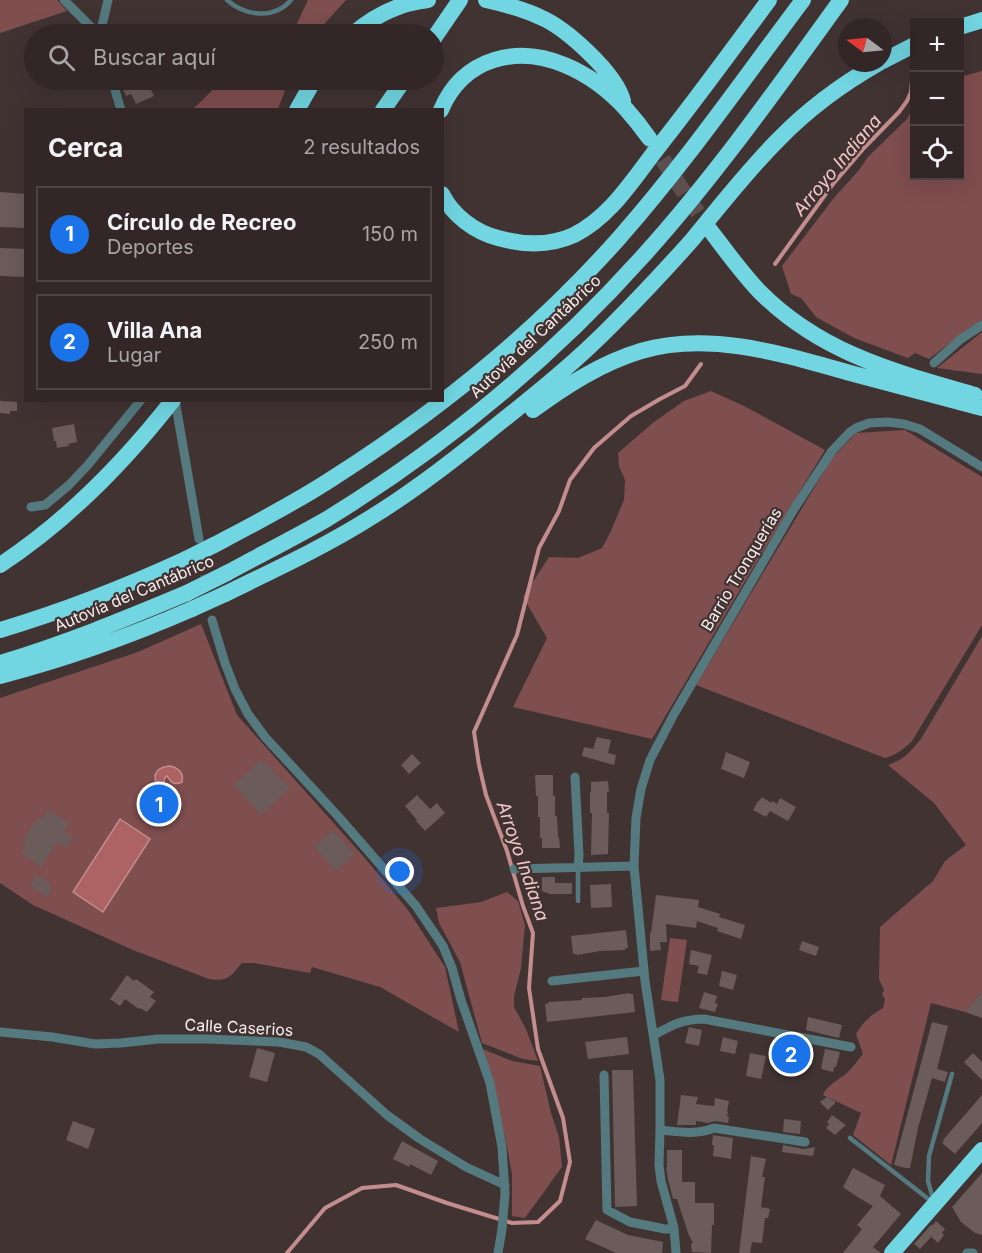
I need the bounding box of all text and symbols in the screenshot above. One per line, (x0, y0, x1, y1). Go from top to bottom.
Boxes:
north arrow (838, 18, 892, 72)
map controls (910, 18, 964, 180)
button: + (910, 18, 964, 72)
search box (24, 24, 444, 90)
icon: search (45, 41, 78, 74)
text: Buscar aquí (93, 44, 216, 70)
button: − (910, 72, 964, 126)
water label: Arroyo Indiana (788, 110, 885, 221)
button: locate (910, 126, 964, 180)
text: Cerca (48, 132, 123, 163)
text: 2 resultados (303, 135, 420, 159)
text: Círculo de Recreo (107, 209, 296, 235)
text: 1 (65, 222, 74, 246)
text: 150 m (362, 222, 418, 246)
text: Deportes (107, 235, 194, 259)
street label: Autovía del Cantábrico (465, 270, 605, 402)
text: Villa Ana (107, 317, 202, 343)
text: 2 (63, 330, 76, 354)
text: 250 m (358, 330, 418, 354)
text: Lugar (107, 343, 161, 367)
street label: Barrio Tronquerías (696, 504, 786, 634)
street label: Autovía del Cantábrico (51, 550, 217, 636)
pin: 1 (140, 782, 178, 826)
water label: Arroyo Indiana (492, 797, 553, 924)
your location (385, 857, 414, 886)
street label: Calle Caserios (184, 1014, 294, 1040)
pin: 2 (772, 1032, 810, 1076)

